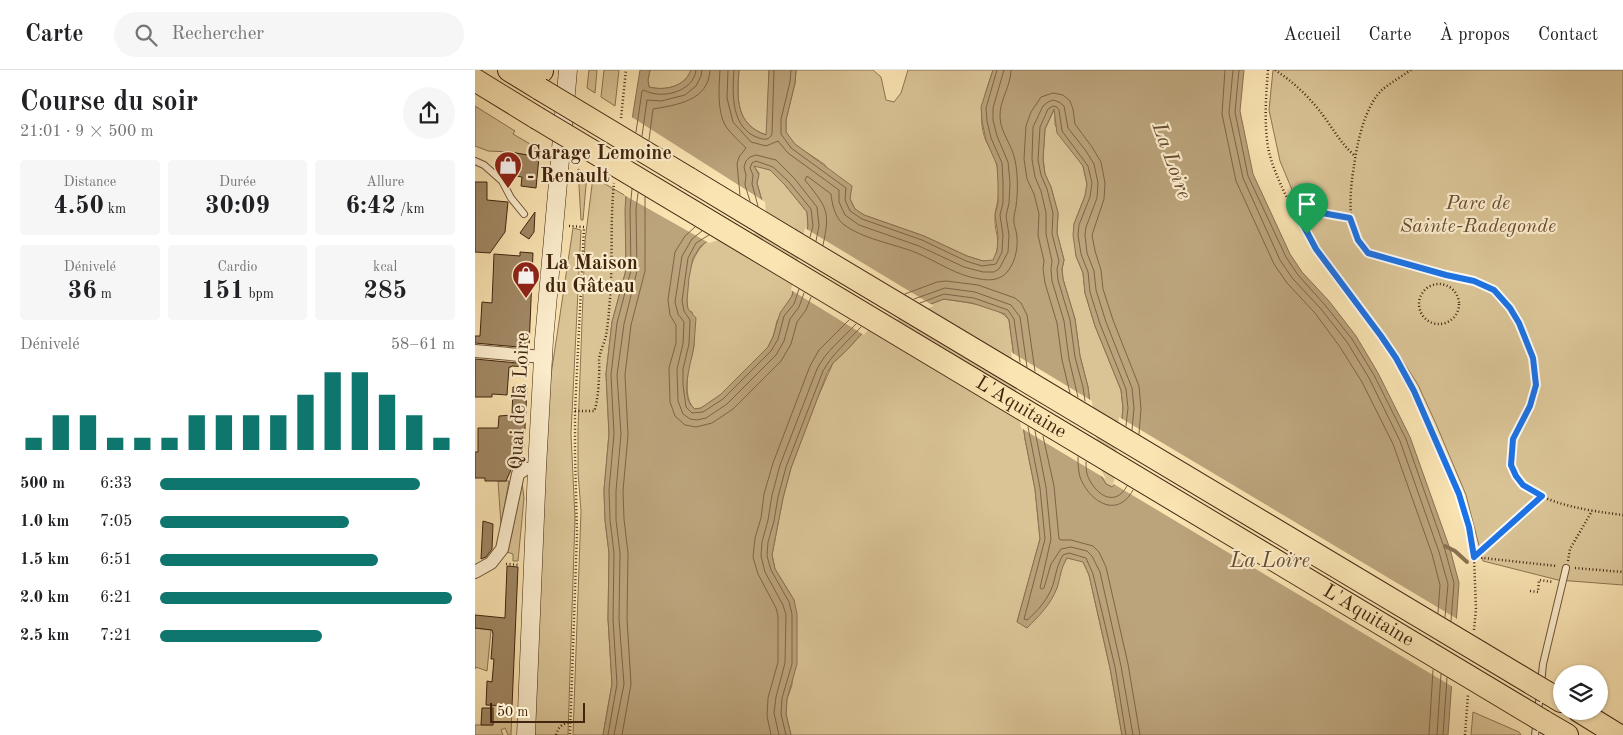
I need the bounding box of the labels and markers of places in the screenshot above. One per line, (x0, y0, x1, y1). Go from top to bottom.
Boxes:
place label: Garage Lemoine - Renault (527, 144, 672, 187)
shop icon: Garage Lemoine - Renault (493, 150, 523, 189)
pin (1286, 183, 1328, 234)
place label: La Maison du Gâteau (545, 254, 638, 297)
shop icon: La Maison du Gâteau (511, 260, 541, 299)

